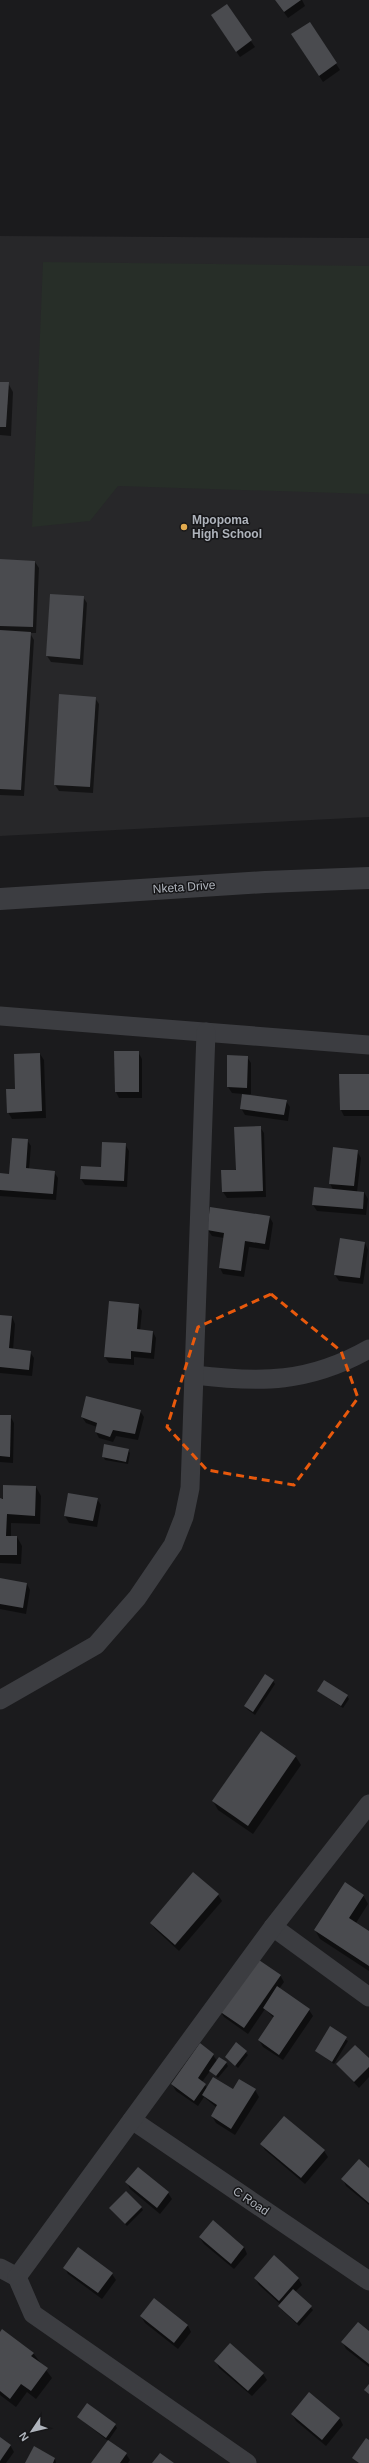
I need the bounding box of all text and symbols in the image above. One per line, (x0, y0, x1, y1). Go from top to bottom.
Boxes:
place label: Mpopoma High School (192, 513, 262, 541)
marker: Mpopoma High School (179, 522, 189, 532)
street label: Nketa Drive (152, 878, 216, 896)
street label: C Road (230, 2184, 272, 2218)
north arrow (12, 2411, 52, 2451)
text: N (17, 2430, 31, 2443)

